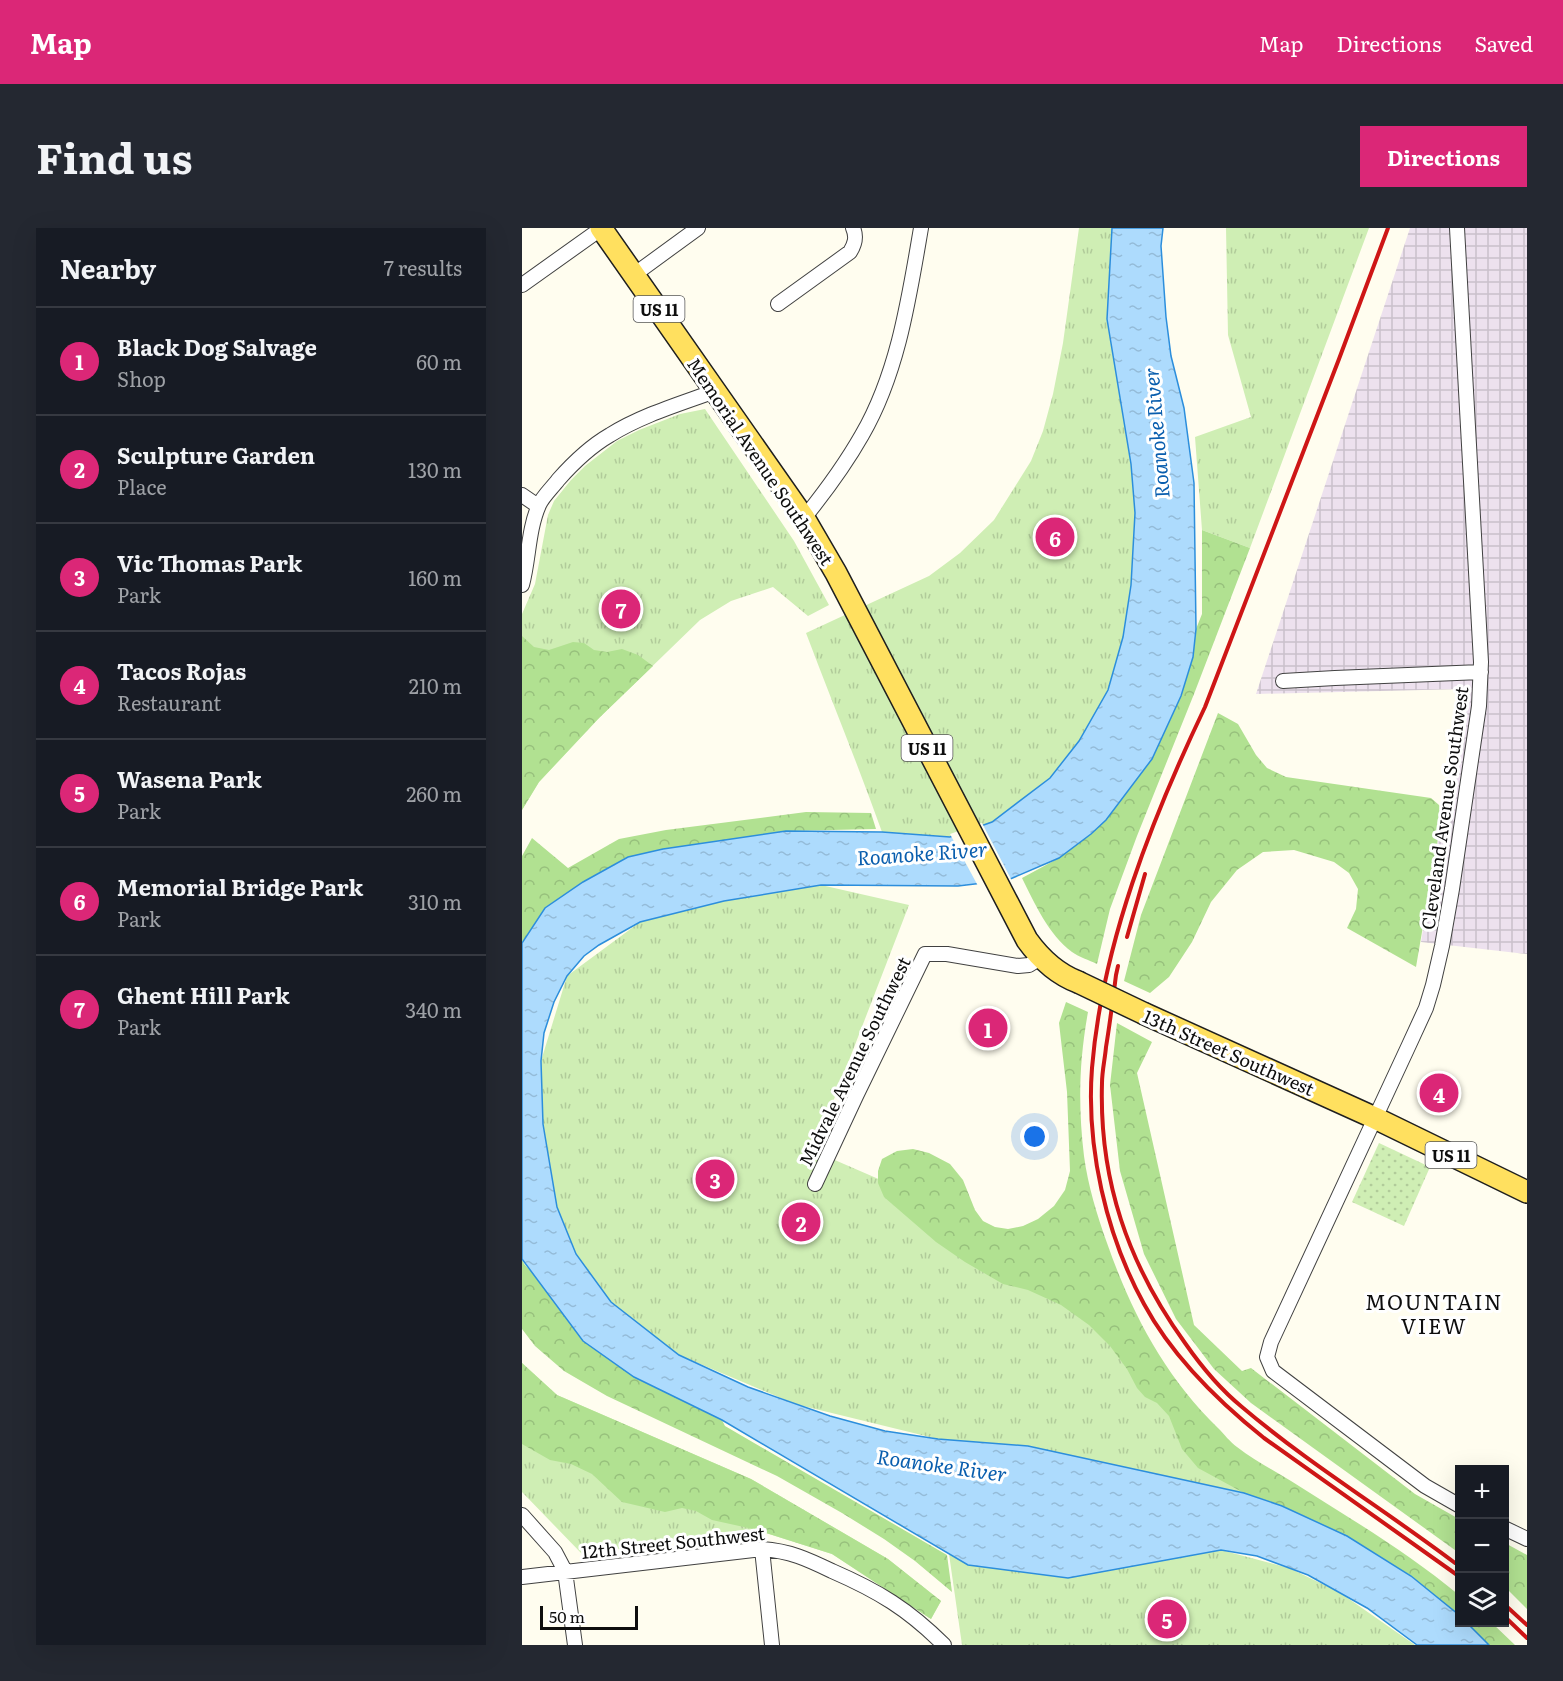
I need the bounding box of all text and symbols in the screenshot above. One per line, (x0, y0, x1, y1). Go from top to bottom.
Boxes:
text: Map (30, 21, 92, 63)
text: Map (1259, 27, 1304, 58)
text: Directions (1337, 27, 1442, 58)
text: Saved (1475, 27, 1533, 58)
text: Find us (36, 125, 193, 187)
button: Directions (1360, 126, 1527, 187)
text: Nearby (60, 248, 156, 287)
text: 7 results (384, 252, 462, 282)
road number: US 11 (634, 296, 684, 322)
text: Black Dog Salvage (117, 330, 317, 363)
text: 1 (75, 346, 84, 376)
text: 60 m (416, 346, 462, 376)
street label: Memorial Avenue Southwest (681, 352, 841, 571)
text: Shop (117, 363, 166, 393)
water label: Roanoke River (1134, 366, 1176, 500)
text: Sculpture Garden (117, 438, 315, 471)
text: 2 (74, 454, 85, 484)
text: 130 m (408, 454, 462, 484)
text: Place (117, 471, 167, 501)
pin: 6 (1036, 514, 1074, 560)
text: Vic Thomas Park (117, 546, 302, 579)
text: 3 (74, 562, 85, 592)
text: 160 m (408, 562, 462, 592)
text: Park (117, 579, 161, 609)
pin: 7 (602, 586, 640, 632)
text: Tacos Rojas (117, 654, 246, 687)
text: 4 (73, 670, 86, 700)
text: 210 m (409, 670, 462, 700)
street label: Cleveland Avenue Southwest (1414, 684, 1475, 931)
text: Restaurant (117, 687, 221, 717)
road number: US 11 (902, 735, 952, 761)
text: Wasena Park (117, 762, 262, 795)
text: 5 (74, 778, 85, 808)
text: 260 m (406, 778, 462, 808)
text: Park (117, 795, 161, 825)
water label: Roanoke River (856, 832, 988, 872)
text: Memorial Bridge Park (117, 870, 363, 903)
text: 6 (74, 886, 85, 916)
text: 310 m (408, 886, 462, 916)
text: Park (117, 903, 161, 933)
street label: Midvale Avenue Southwest (791, 951, 917, 1170)
text: Ghent Hill Park (117, 978, 290, 1011)
text: 7 (74, 994, 85, 1024)
text: 340 m (405, 994, 462, 1024)
street label: 13th Street Southwest (1139, 1002, 1320, 1102)
pin: 1 (968, 1006, 1008, 1050)
text: Park (117, 1011, 161, 1041)
pin: 4 (1420, 1070, 1458, 1116)
your location (1020, 1122, 1049, 1151)
road number: US 11 (1426, 1142, 1476, 1168)
pin: 3 (696, 1156, 734, 1202)
pin: 2 (782, 1200, 820, 1244)
district label: MOUNTAIN VIEW (1365, 1285, 1503, 1340)
water label: Roanoke River (875, 1440, 1009, 1488)
map controls (1455, 1465, 1509, 1627)
button: + (1455, 1465, 1509, 1519)
street label: 12th Street Southwest (580, 1519, 767, 1565)
button: − (1455, 1519, 1509, 1573)
button: layers (1455, 1573, 1509, 1627)
pin: 5 (1148, 1596, 1186, 1642)
scale bar (540, 1603, 638, 1630)
text: 50 m (549, 1604, 585, 1628)

